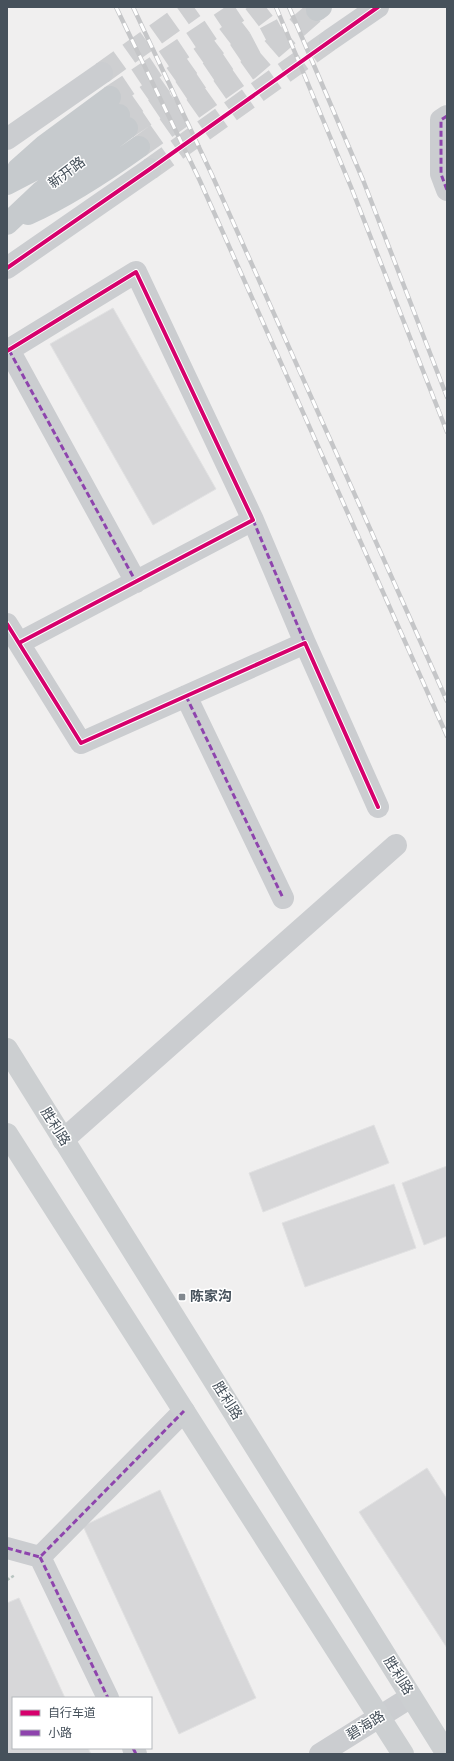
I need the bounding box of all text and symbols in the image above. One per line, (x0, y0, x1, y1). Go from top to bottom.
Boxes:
street label: 新开路 (45, 154, 88, 191)
street label: 胜利路 (38, 1105, 73, 1149)
place label: 陈家沟 (190, 1288, 232, 1304)
marker: 陈家沟 (177, 1292, 187, 1302)
street label: 胜利路 (210, 1379, 245, 1423)
street label: 胜利路 (381, 1654, 416, 1698)
legend (12, 1697, 152, 1749)
text: 自行车道 (48, 1706, 96, 1719)
street label: 碧海路 (344, 1708, 388, 1743)
text: 小路 (48, 1726, 72, 1739)

